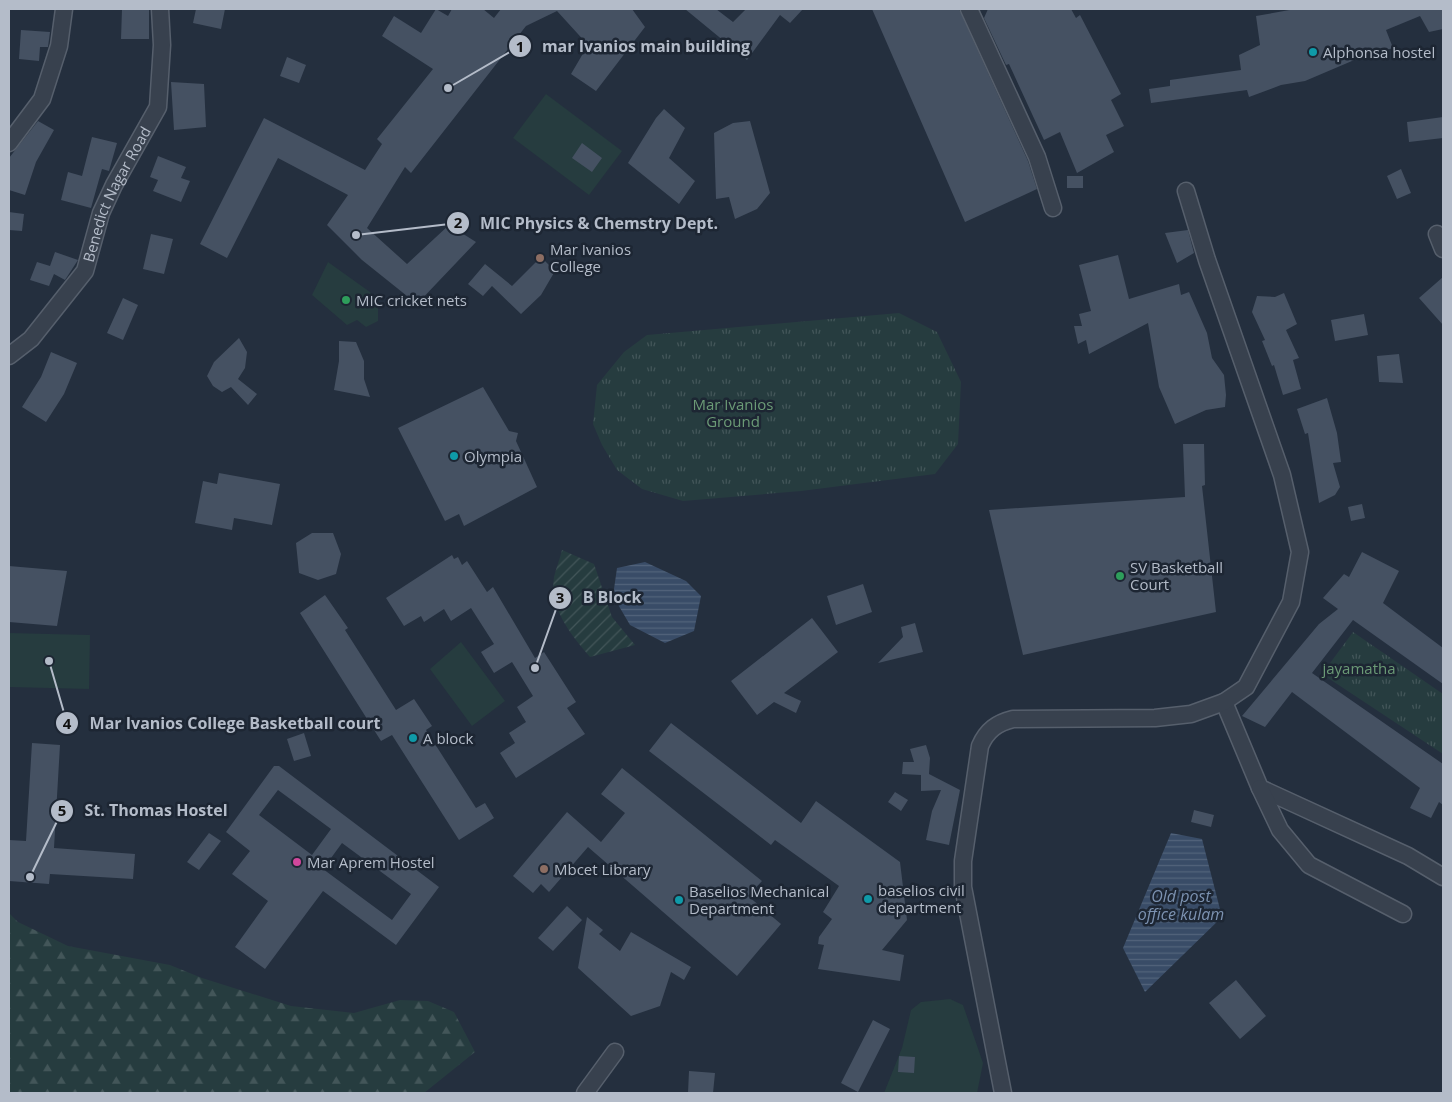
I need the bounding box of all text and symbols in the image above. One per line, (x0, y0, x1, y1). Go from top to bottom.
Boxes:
callout: mar Ivanios main building (507, 31, 760, 62)
text: mar Ivanios main building (542, 35, 750, 57)
text: 1 (516, 36, 524, 56)
place label: Alphonsa hostel (1323, 42, 1435, 62)
marker: Alphonsa hostel (1307, 46, 1319, 58)
street label: Benedict Nagar Road (78, 123, 155, 264)
callout: MIC Physics & Chemstry Dept. (445, 207, 728, 238)
text: 2 (454, 212, 463, 232)
text: MIC Physics & Chemstry Dept. (480, 212, 718, 234)
place label: Mar Ivanios College (550, 239, 631, 276)
marker: Mar Ivanios College (534, 252, 546, 264)
place label: MIC cricket nets (356, 290, 467, 310)
marker: MIC cricket nets (340, 294, 352, 306)
park label: Mar Ivanios Ground (692, 394, 774, 431)
place label: Olympia (464, 446, 522, 466)
marker: Olympia (448, 450, 460, 462)
place label: SV Basketball Court (1130, 557, 1223, 594)
marker: SV Basketball Court (1114, 570, 1126, 582)
callout: B Block (548, 582, 651, 613)
text: B Block (583, 586, 641, 608)
text: 3 (556, 587, 564, 607)
park label: jayamatha (1321, 658, 1396, 678)
callout: Mar Ivanios College Basketball court (55, 708, 391, 739)
text: Mar Ivanios College Basketball court (90, 712, 380, 734)
text: 4 (63, 713, 72, 733)
place label: A block (423, 728, 474, 748)
marker: A block (407, 732, 419, 744)
callout: St. Thomas Hostel (50, 795, 238, 826)
text: St. Thomas Hostel (84, 799, 228, 821)
text: 5 (58, 800, 66, 820)
place label: Mar Aprem Hostel (307, 852, 435, 872)
marker: Mar Aprem Hostel (291, 856, 303, 868)
place label: Mbcet Library (554, 859, 651, 879)
marker: Mbcet Library (538, 863, 550, 875)
place label: baselios civil department (878, 880, 965, 917)
place label: Baselios Mechanical Department (689, 881, 829, 918)
water label: Old post office kulam (1138, 885, 1224, 925)
marker: baselios civil department (862, 893, 874, 905)
marker: Baselios Mechanical Department (673, 894, 685, 906)

